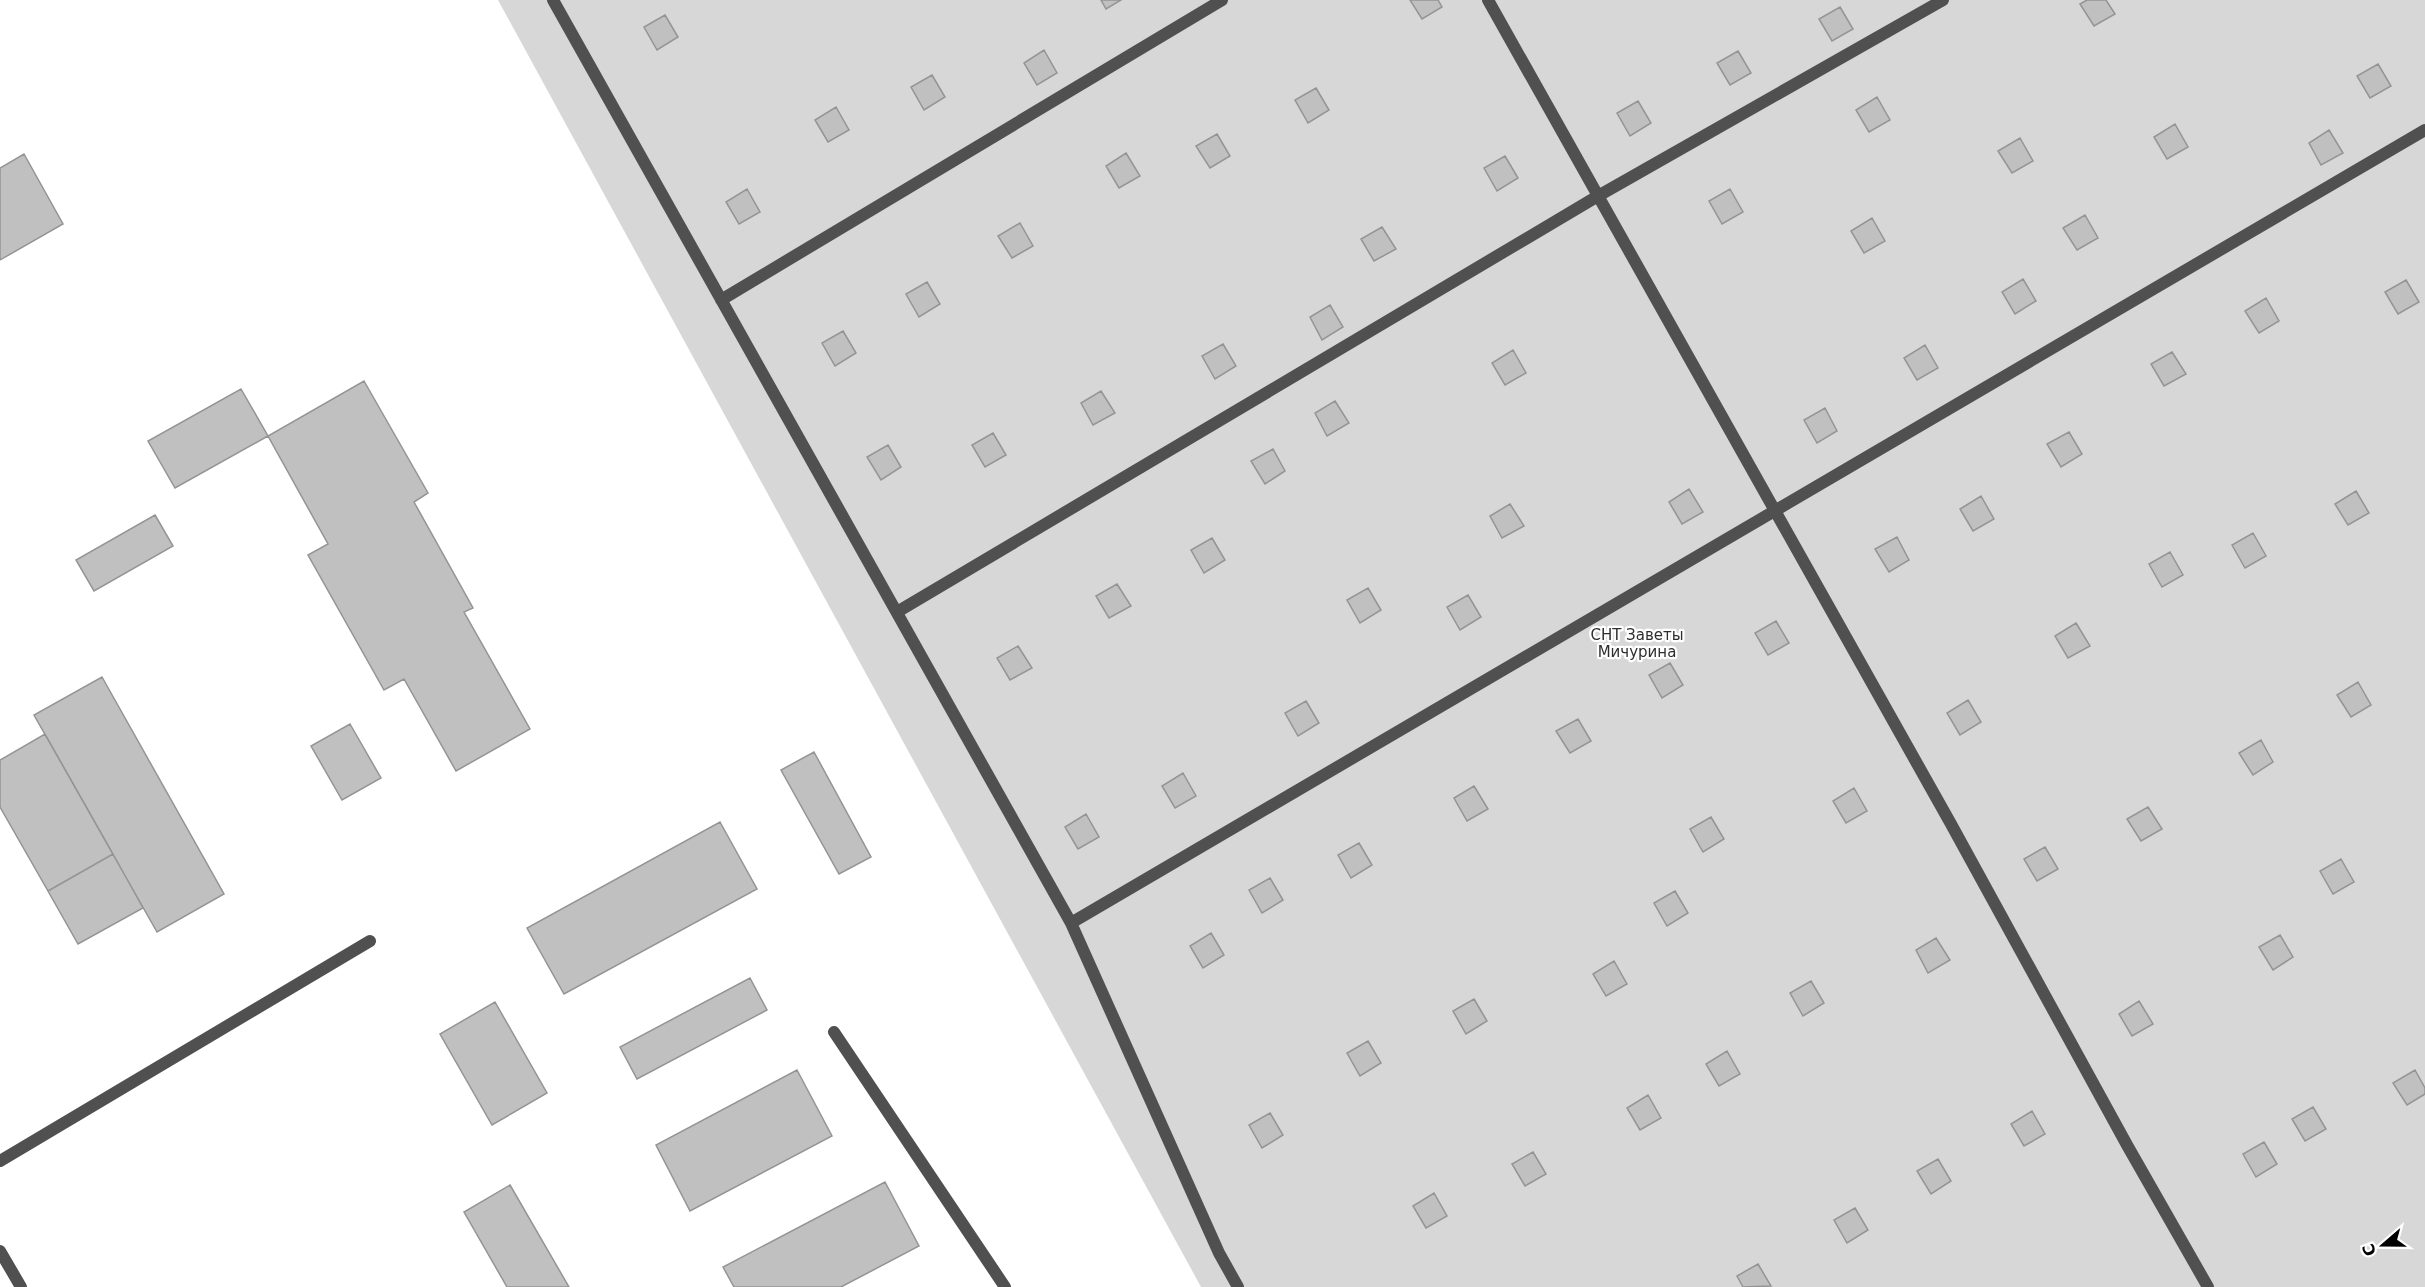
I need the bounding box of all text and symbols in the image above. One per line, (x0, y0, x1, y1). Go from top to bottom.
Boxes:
park label: СНТ Заветы Мичурина (1590, 626, 1684, 661)
north arrow (2353, 1215, 2413, 1275)
text: С (2358, 1241, 2380, 1259)

